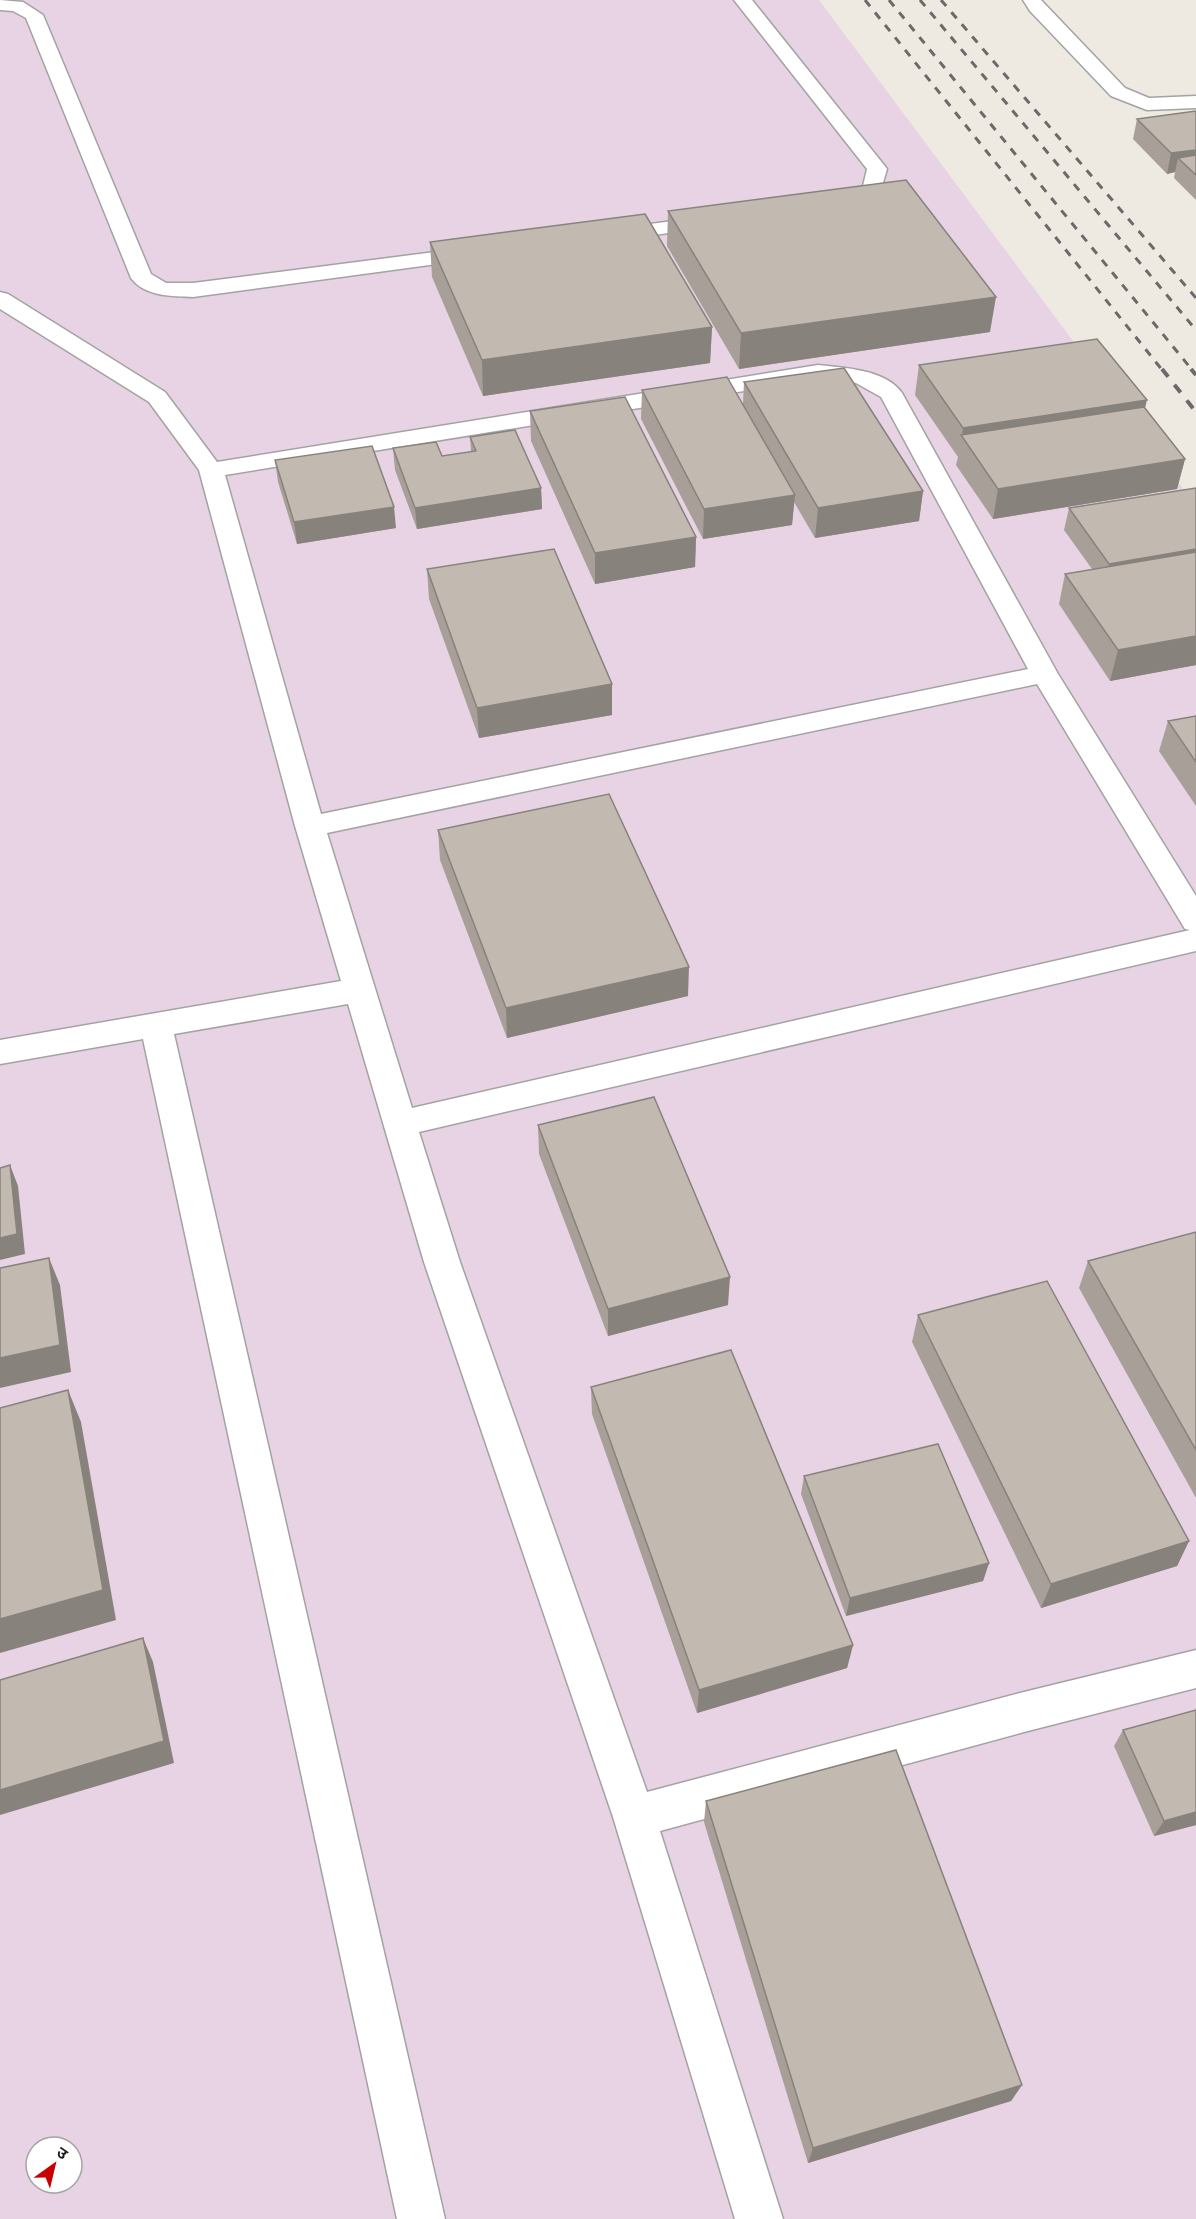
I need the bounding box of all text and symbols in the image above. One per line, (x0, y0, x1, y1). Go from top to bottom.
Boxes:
north arrow (24, 2135, 84, 2195)
text: उ (52, 2140, 74, 2165)

